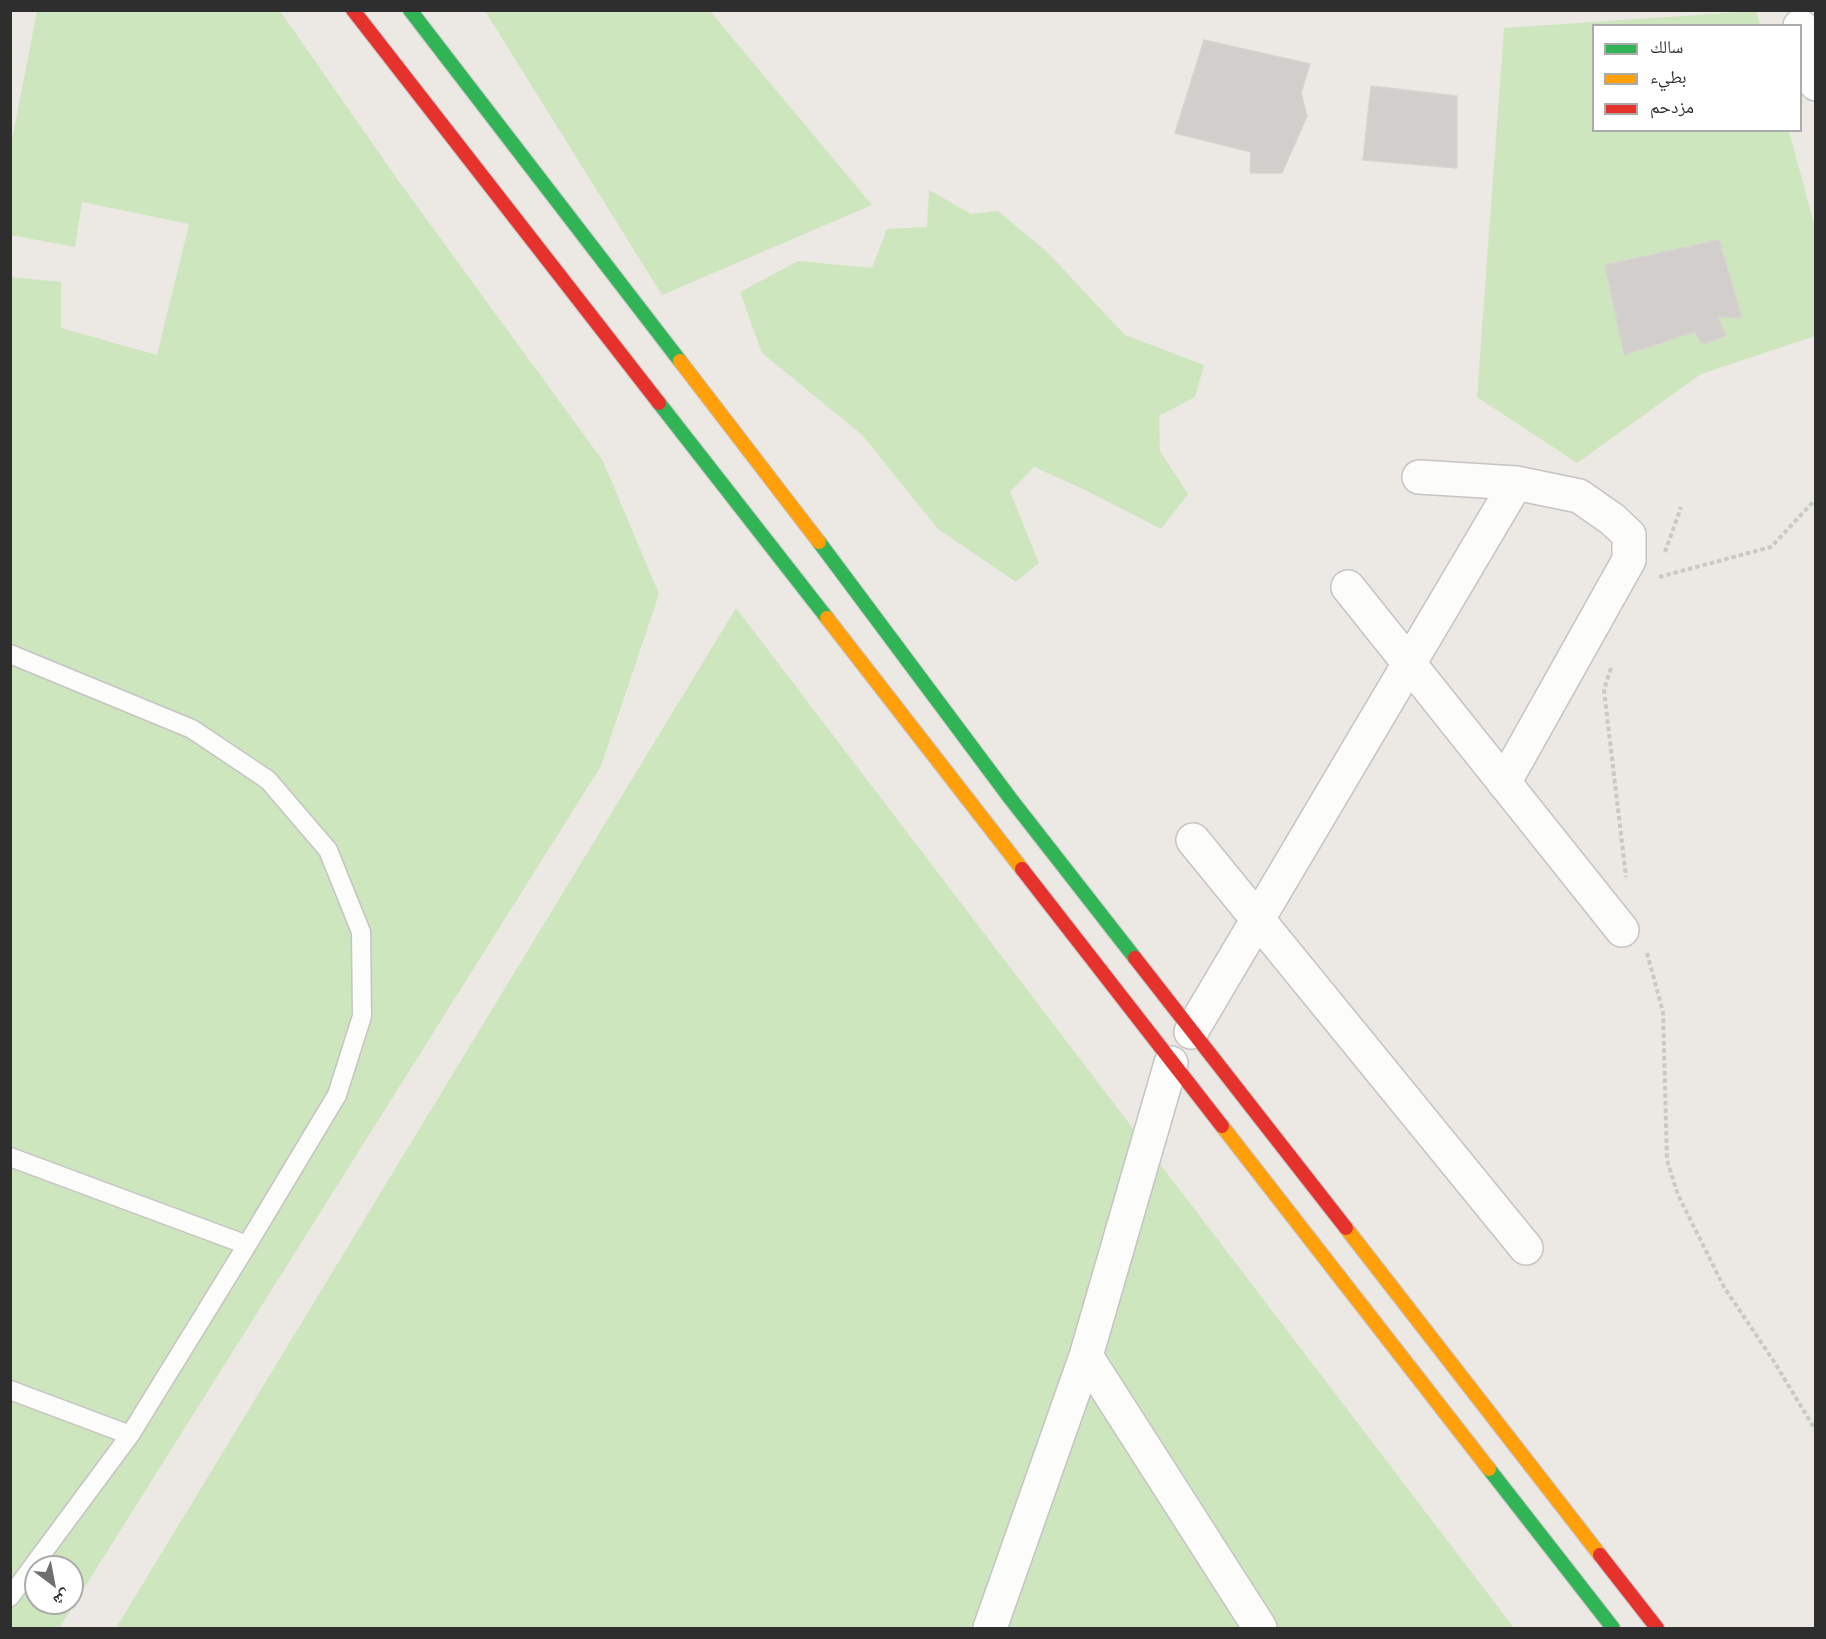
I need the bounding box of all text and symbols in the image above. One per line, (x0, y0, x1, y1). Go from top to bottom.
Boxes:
legend (1592, 24, 1802, 132)
text: سالك (1650, 36, 1683, 57)
text: بطيء (1650, 66, 1687, 87)
text: مزدحم (1650, 96, 1694, 117)
north arrow (24, 1555, 84, 1615)
text: ش (50, 1586, 75, 1612)

